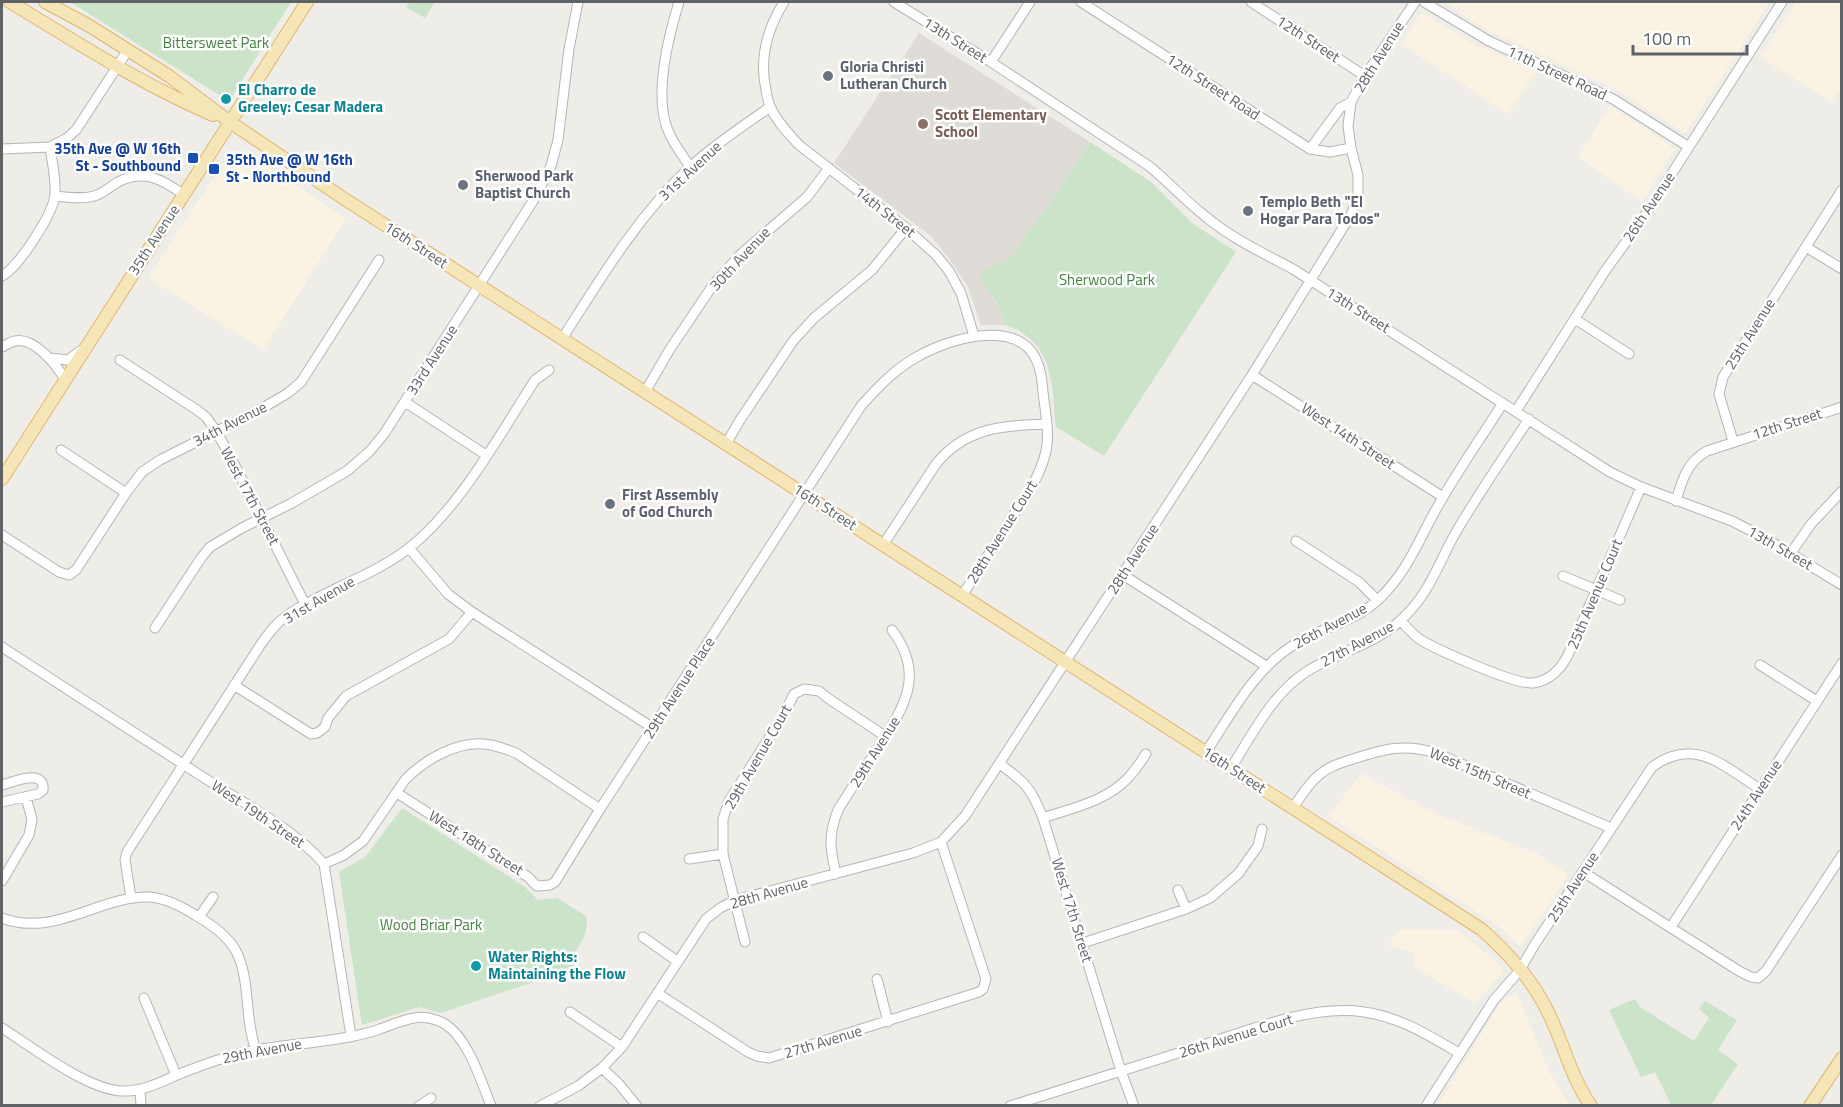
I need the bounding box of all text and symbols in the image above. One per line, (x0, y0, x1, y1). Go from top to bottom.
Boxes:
street label: 12th Street (1272, 9, 1345, 68)
street label: 13th Street (919, 11, 993, 69)
street label: 28th Avenue (1348, 17, 1410, 97)
scale bar (1633, 18, 1747, 56)
text: 100 m (1642, 25, 1691, 52)
park label: Bittersweet Park (163, 31, 269, 54)
street label: 11th Street Road (1503, 39, 1611, 106)
street label: 12th Street Road (1162, 48, 1265, 126)
place label: Gloria Christi Lutheran Church (840, 55, 947, 95)
marker: Gloria Christi Lutheran Church (821, 69, 835, 83)
place label: El Charro de Greeley: Cesar Madera (238, 78, 384, 118)
marker: El Charro de Greeley: Cesar Madera (219, 92, 233, 106)
place label: Scott Elementary School (935, 103, 1047, 143)
marker: Scott Elementary School (916, 117, 930, 131)
street label: 31st Avenue (653, 135, 726, 206)
place label: 35th Ave @ W 16th St - Southbound (54, 137, 181, 177)
place label: 35th Ave @ W 16th St - Northbound (226, 148, 353, 188)
marker: 35th Ave @ W 16th St - Southbound (186, 151, 200, 165)
marker: 35th Ave @ W 16th St - Northbound (207, 162, 221, 176)
place label: Sherwood Park Baptist Church (475, 164, 574, 204)
street label: 26th Avenue (1617, 167, 1681, 246)
marker: Sherwood Park Baptist Church (456, 178, 470, 192)
street label: 14th Street (850, 180, 921, 243)
place label: Templo Beth "El Hogar Para Todos" (1260, 190, 1380, 230)
street label: 35th Avenue (122, 200, 185, 280)
marker: Templo Beth "El Hogar Para Todos" (1241, 204, 1255, 218)
street label: 16th Street (380, 215, 453, 274)
street label: 30th Avenue (704, 221, 775, 296)
park label: Sherwood Park (1059, 268, 1155, 291)
street label: 13th Street (1322, 281, 1396, 339)
street label: 25th Avenue (1719, 294, 1781, 374)
street label: 33rd Avenue (400, 320, 463, 400)
street label: 34th Avenue (189, 395, 271, 452)
street label: West 14th Street (1297, 396, 1401, 475)
street label: 12th Street (1749, 401, 1825, 446)
street label: West 17th Street (215, 443, 286, 550)
street label: 28th Avenue Court (961, 475, 1043, 588)
street label: 16th Street (789, 477, 862, 536)
place label: First Assembly of God Church (622, 483, 719, 523)
marker: First Assembly of God Church (603, 497, 617, 511)
street label: 28th Avenue (1101, 519, 1164, 599)
street label: 13th Street (1743, 520, 1818, 576)
street label: 25th Avenue Court (1561, 534, 1628, 653)
street label: 31st Avenue (279, 570, 359, 629)
street label: 26th Avenue (1289, 597, 1371, 655)
street label: 27th Avenue (1316, 615, 1398, 673)
street label: 29th Avenue Place (637, 632, 720, 743)
street label: 29th Avenue Court (718, 699, 797, 814)
street label: 29th Avenue (844, 712, 906, 792)
street label: 16th Street (1198, 740, 1271, 799)
street label: West 15th Street (1426, 741, 1535, 805)
street label: 24th Avenue (1724, 755, 1787, 835)
street label: West 19th Street (207, 774, 310, 854)
street label: West 18th Street (424, 804, 529, 881)
street label: 25th Avenue (1541, 847, 1604, 927)
street label: West 17th Street (1046, 855, 1100, 966)
street label: 28th Avenue (727, 870, 811, 915)
park label: Wood Briar Park (380, 913, 482, 936)
place label: Water Rights: Maintaining the Flow (488, 945, 626, 985)
marker: Water Rights: Maintaining the Flow (469, 959, 483, 973)
street label: 26th Avenue Court (1176, 1007, 1296, 1064)
street label: 27th Avenue (781, 1019, 865, 1064)
street label: 29th Avenue (220, 1032, 304, 1069)

